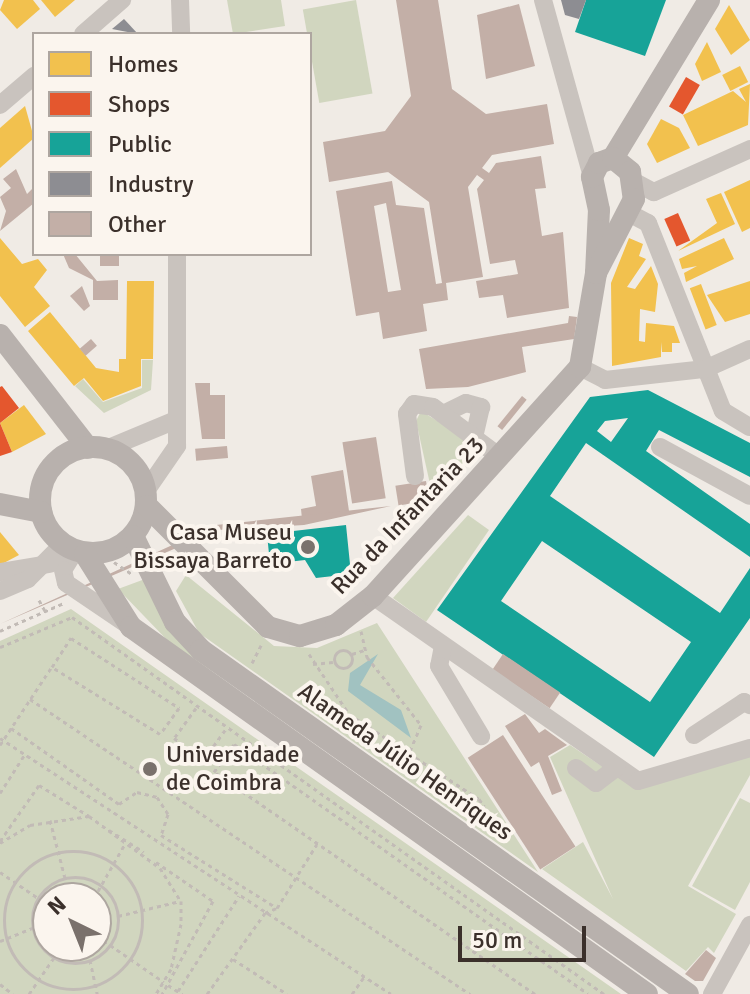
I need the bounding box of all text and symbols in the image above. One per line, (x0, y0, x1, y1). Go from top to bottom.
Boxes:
legend (32, 32, 312, 256)
text: Homes (108, 49, 178, 79)
text: Shops (108, 89, 170, 119)
text: Public (108, 129, 172, 159)
text: Industry (108, 169, 194, 199)
text: Other (108, 209, 166, 239)
street label: Rua da Infantaria 23 (325, 431, 491, 601)
place label: Casa Museu Bissaya Barreto (133, 519, 292, 575)
marker: Casa Museu Bissaya Barreto (299, 538, 317, 556)
street label: Alameda Júlio Henriques (292, 677, 518, 847)
place label: Universidade de Coimbra (166, 741, 299, 797)
marker: Universidade de Coimbra (141, 760, 159, 778)
north arrow (32, 882, 112, 962)
text: N (42, 890, 71, 921)
scale bar (462, 910, 590, 960)
text: 50 m (472, 925, 522, 955)

